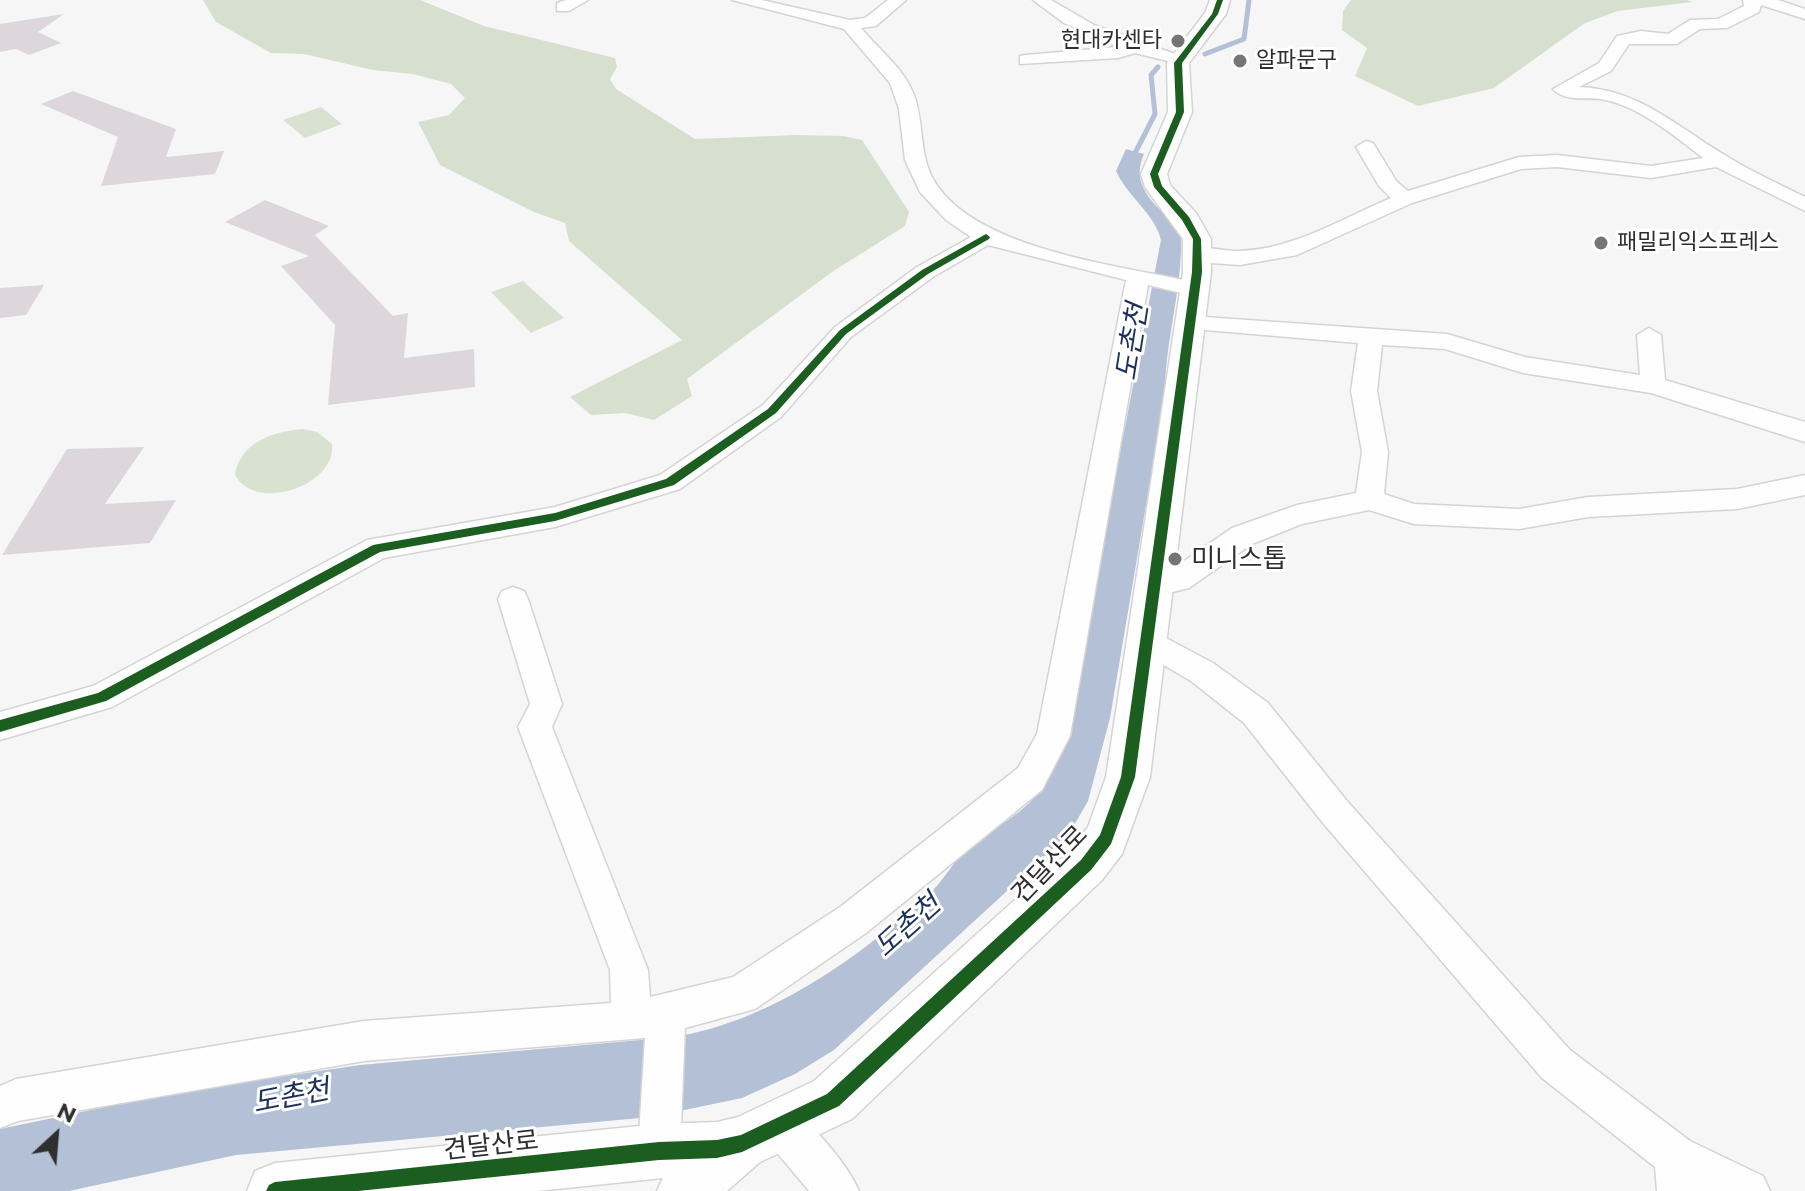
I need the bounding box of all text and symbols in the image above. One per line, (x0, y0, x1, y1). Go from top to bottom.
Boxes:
place label: 현대카센타 (1061, 28, 1162, 54)
marker: 현대카센타 (1169, 32, 1187, 50)
place label: 알파문구 (1256, 48, 1337, 74)
marker: 알파문구 (1231, 52, 1249, 70)
place label: 패밀리익스프레스 (1617, 230, 1779, 256)
marker: 패밀리익스프레스 (1592, 234, 1610, 252)
water label: 도촌천 (1110, 301, 1156, 383)
place label: 미니스톱 (1191, 543, 1287, 575)
marker: 미니스톱 (1166, 550, 1184, 568)
street label: 견달산로 (1006, 820, 1094, 910)
water label: 도촌천 (868, 888, 948, 964)
water label: 도촌천 (250, 1073, 332, 1121)
north arrow (16, 1095, 96, 1175)
text: N (53, 1097, 81, 1129)
street label: 견달산로 (442, 1125, 540, 1167)

